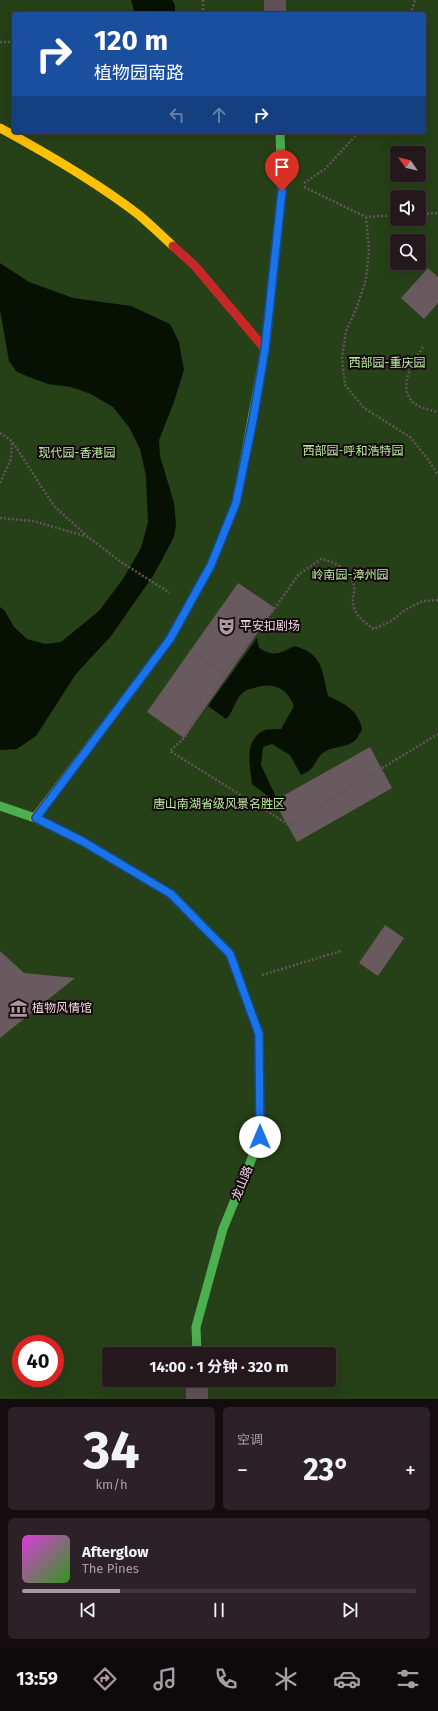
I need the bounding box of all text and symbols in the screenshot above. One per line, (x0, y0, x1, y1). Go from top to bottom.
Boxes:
text: 120 m (94, 24, 168, 57)
icon: right (28, 28, 80, 80)
text: 植物园南路 (94, 62, 184, 84)
icon: left (166, 104, 188, 126)
icon: ahead (208, 104, 230, 126)
icon: right (250, 104, 272, 126)
north arrow (390, 146, 426, 182)
map controls (390, 146, 426, 270)
pin (265, 150, 299, 191)
icon: arrive (271, 156, 293, 178)
button: sound (390, 190, 426, 226)
button: search (390, 234, 426, 270)
park label: 西部园-重庆园 (349, 356, 425, 370)
park label: 西部园-呼和浩特园 (303, 444, 403, 458)
park label: 现代园-香港园 (39, 446, 115, 460)
park label: 岭南园-漳州园 (312, 568, 388, 582)
theatre icon: 平安扣剧场 (217, 616, 237, 636)
place label: 平安扣剧场 (240, 619, 300, 633)
park label: 唐山南湖省级风景名胜区 (153, 797, 285, 811)
museum icon: 植物风情馆 (9, 998, 29, 1018)
place label: 植物风情馆 (32, 1001, 92, 1015)
position arrow (239, 1116, 281, 1158)
street label: 龙山路 (229, 1164, 255, 1202)
speed limit sign: 40 (12, 1335, 64, 1387)
text: 14:00 · 1 分钟 · 320 m (150, 1358, 288, 1376)
text: 34 (83, 1419, 140, 1482)
text: 空调 (237, 1432, 263, 1447)
text: 23° (303, 1452, 350, 1488)
text: − (237, 1457, 248, 1484)
text: + (405, 1457, 416, 1484)
text: km/h (95, 1477, 128, 1492)
text: Afterglow (82, 1543, 148, 1561)
text: The Pines (82, 1561, 139, 1576)
icon: previous (77, 1599, 99, 1621)
icon: pause (208, 1599, 230, 1621)
icon: next (339, 1599, 361, 1621)
icon: directions (91, 1665, 119, 1693)
icon: music (151, 1665, 179, 1693)
icon: phone (212, 1665, 240, 1693)
icon: climate (272, 1665, 300, 1693)
icon: car (333, 1665, 361, 1693)
icon: filters (394, 1665, 422, 1693)
text: 13:59 (16, 1668, 58, 1690)

